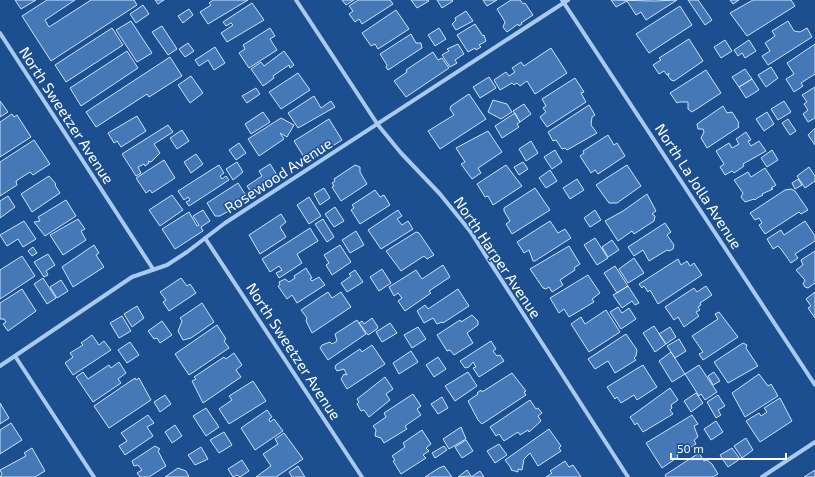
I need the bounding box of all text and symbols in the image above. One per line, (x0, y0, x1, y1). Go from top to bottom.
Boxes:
street label: North Sweetzer Avenue (16, 43, 118, 187)
street label: North La Jolla Avenue (652, 120, 746, 252)
street label: Rosewood Avenue (221, 134, 335, 216)
street label: North Harper Avenue (451, 193, 545, 321)
street label: North Sweetzer Avenue (243, 279, 345, 423)
scale bar (671, 435, 786, 461)
text: 50 m (677, 441, 704, 455)

